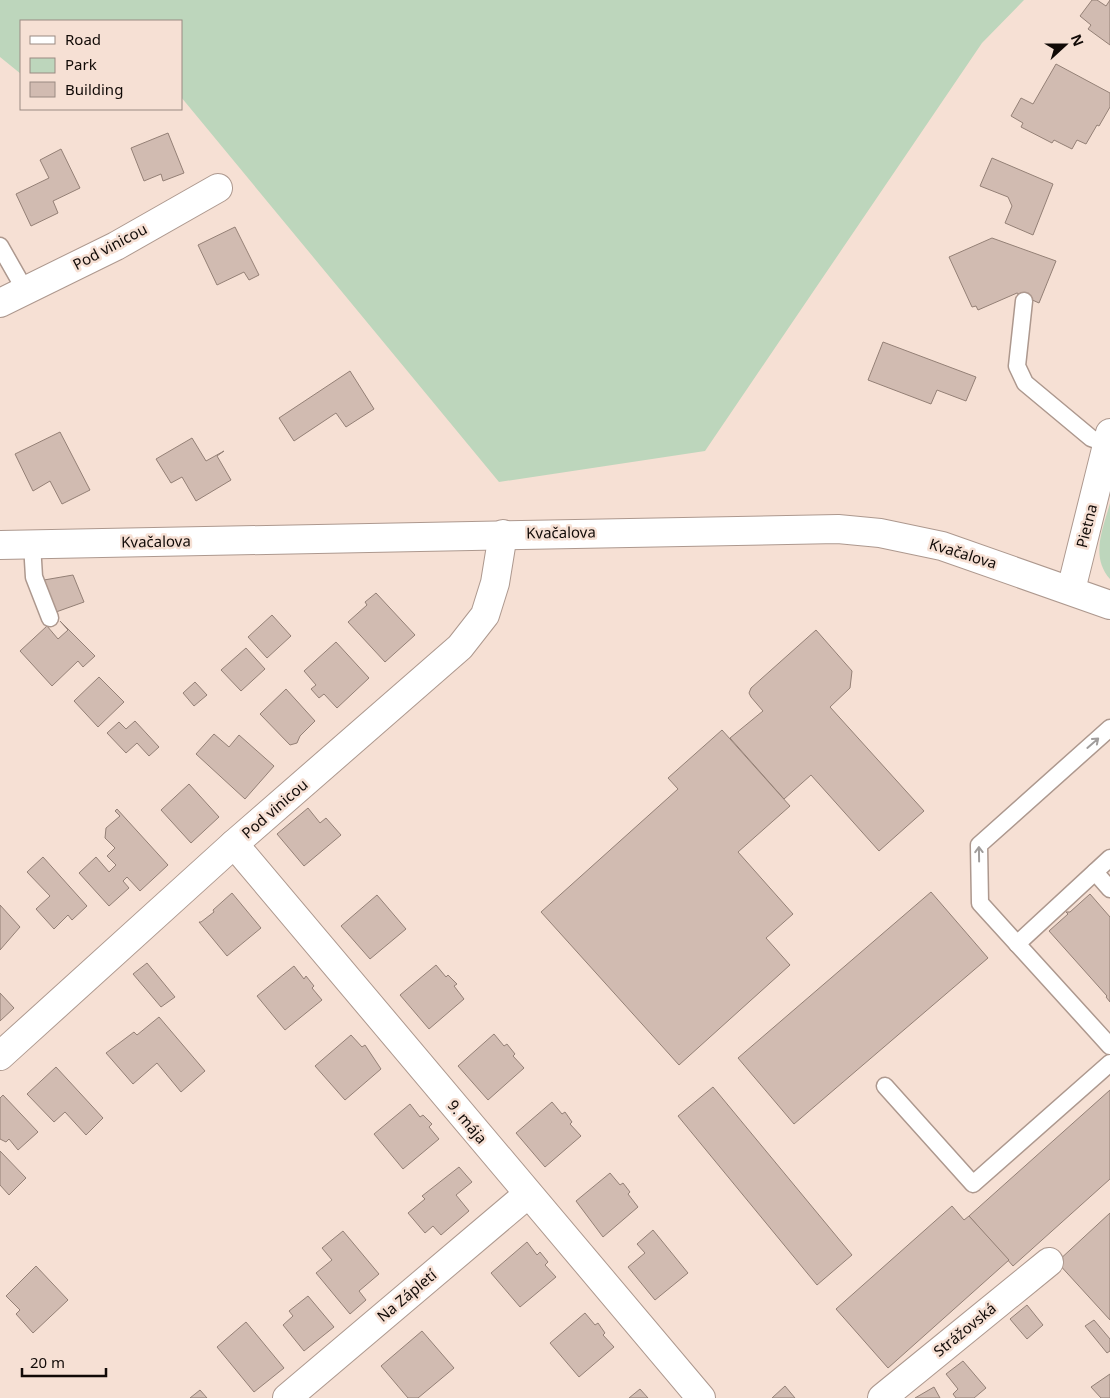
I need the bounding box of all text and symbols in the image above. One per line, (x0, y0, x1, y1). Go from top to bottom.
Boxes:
legend (20, 20, 182, 110)
north arrow (1040, 20, 1090, 70)
text: Road (65, 29, 101, 49)
text: N (1067, 31, 1089, 49)
text: Park (65, 54, 97, 74)
text: Building (65, 79, 123, 99)
street label: Pod vinicou (69, 218, 150, 274)
street label: Pietna (1071, 502, 1101, 550)
street label: Kvačalova (526, 521, 596, 543)
street label: Kvačalova (121, 530, 191, 552)
street label: Kvačalova (927, 533, 1000, 573)
one-way arrow (1087, 738, 1100, 749)
street label: Pod vinicou (237, 774, 312, 843)
one-way arrow (974, 847, 984, 863)
street label: 9. mája (444, 1095, 492, 1147)
street label: Na Zápletí (373, 1264, 441, 1326)
street label: Strážovská (929, 1298, 1000, 1361)
scale bar (22, 1346, 106, 1378)
text: 20 m (30, 1352, 65, 1372)

